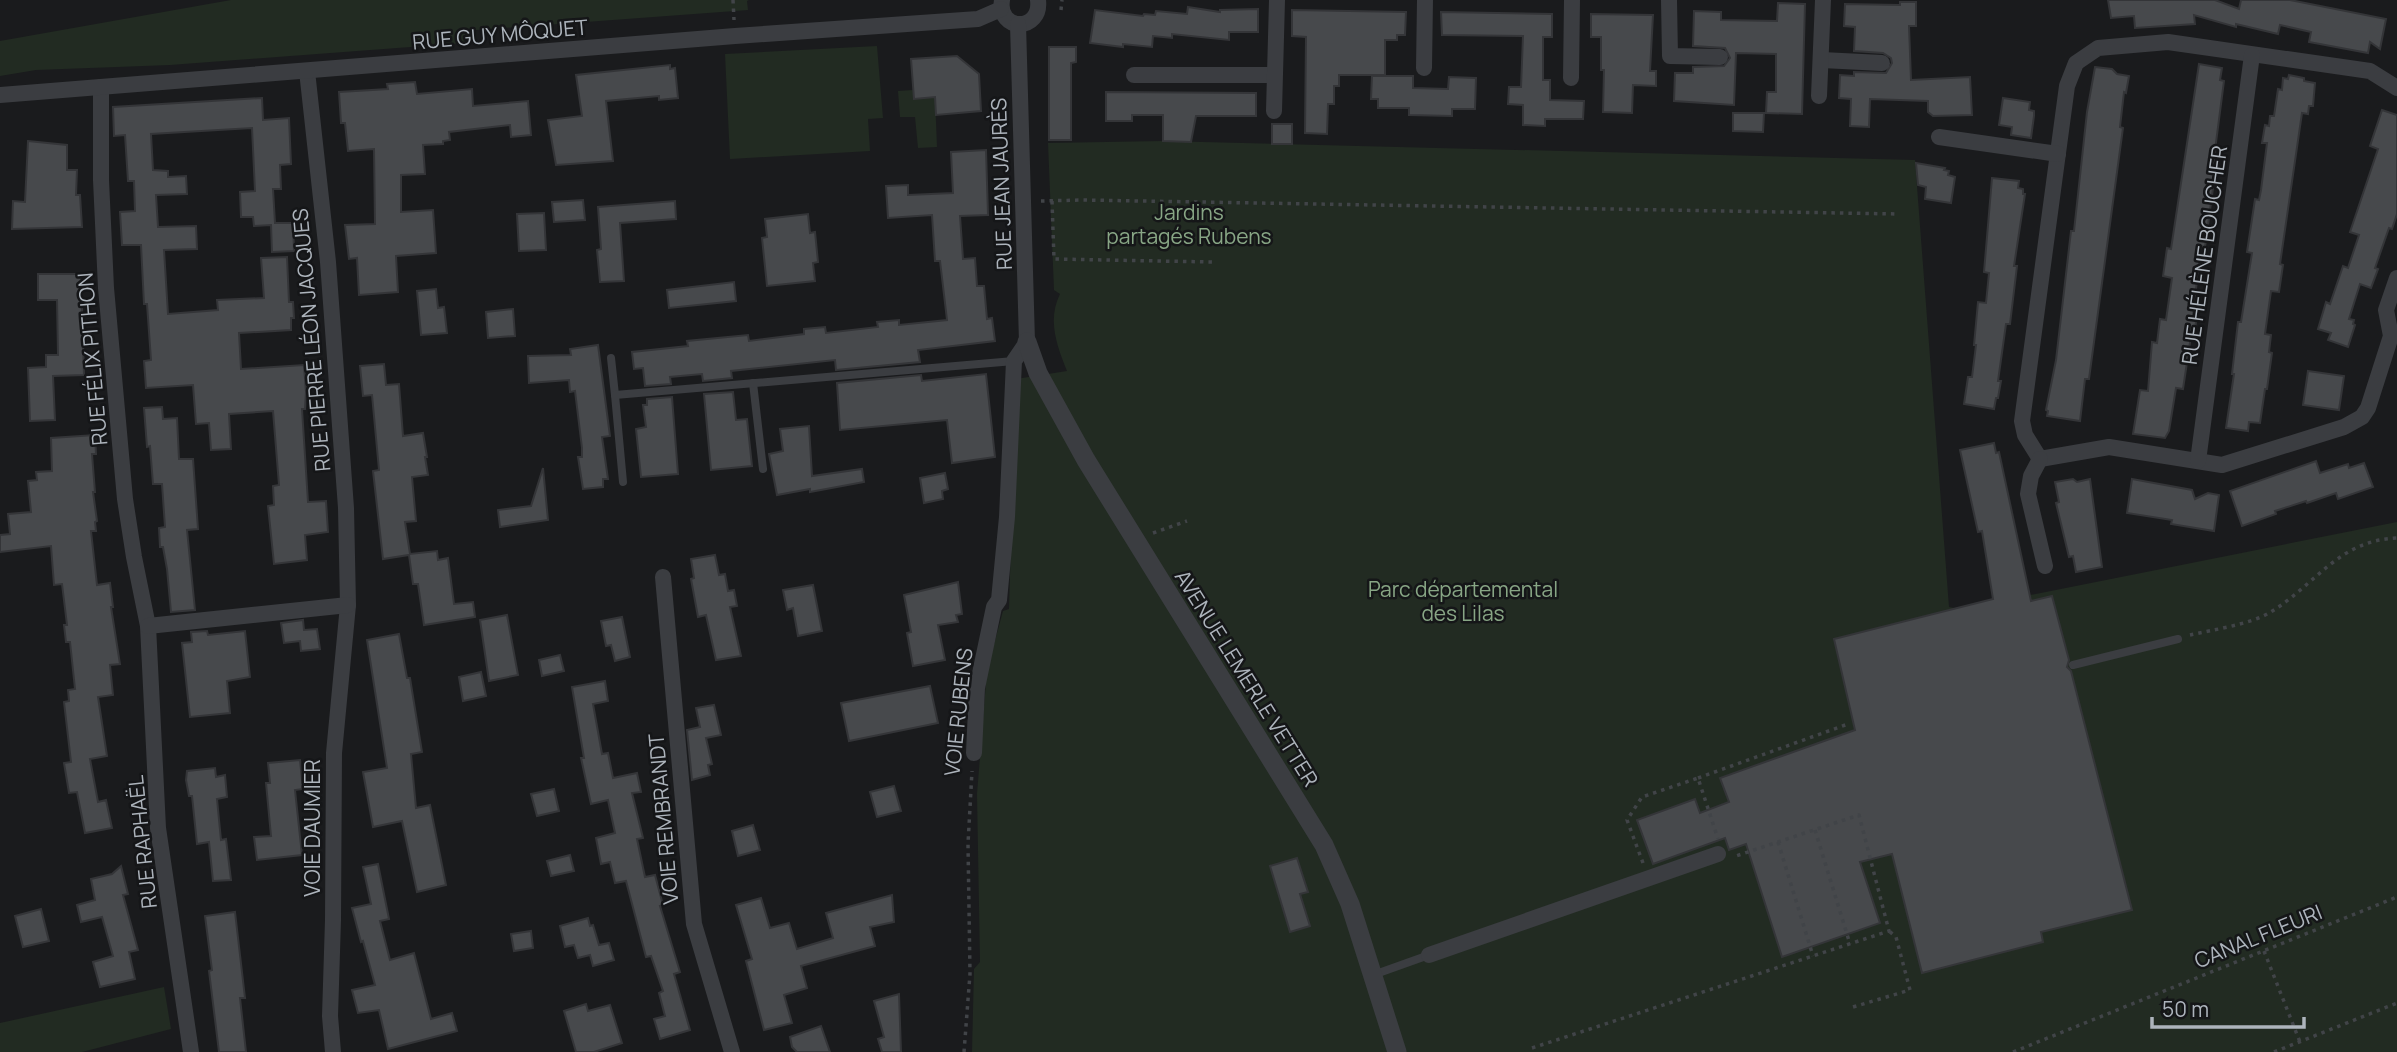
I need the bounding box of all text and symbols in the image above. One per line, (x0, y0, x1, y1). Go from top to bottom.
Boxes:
street label: RUE GUY MÔQUET (411, 12, 589, 56)
street label: RUE JEAN JAURÈS (984, 97, 1018, 271)
street label: RUE HÉLÈNE BOUCHER (2175, 144, 2233, 366)
park label: Jardins partagés Rubens (1106, 198, 1272, 250)
street label: RUE PIERRE LÉON JACQUES (286, 207, 336, 473)
street label: RUE FÉLIX PITHON (71, 271, 113, 447)
street label: AVENUE LEMERLE VETTER (1169, 564, 1325, 792)
park label: Parc départemental des Lilas (1368, 575, 1558, 627)
street label: VOIE RUBENS (937, 647, 979, 777)
street label: VOIE REMBRANDT (642, 732, 684, 906)
street label: VOIE DAUMIER (298, 759, 326, 897)
street label: RUE RAPHAËL (121, 774, 163, 910)
street label: CANAL FLEURI (2190, 898, 2326, 974)
scale bar (2152, 986, 2304, 1030)
text: 50 m (2162, 995, 2209, 1023)

